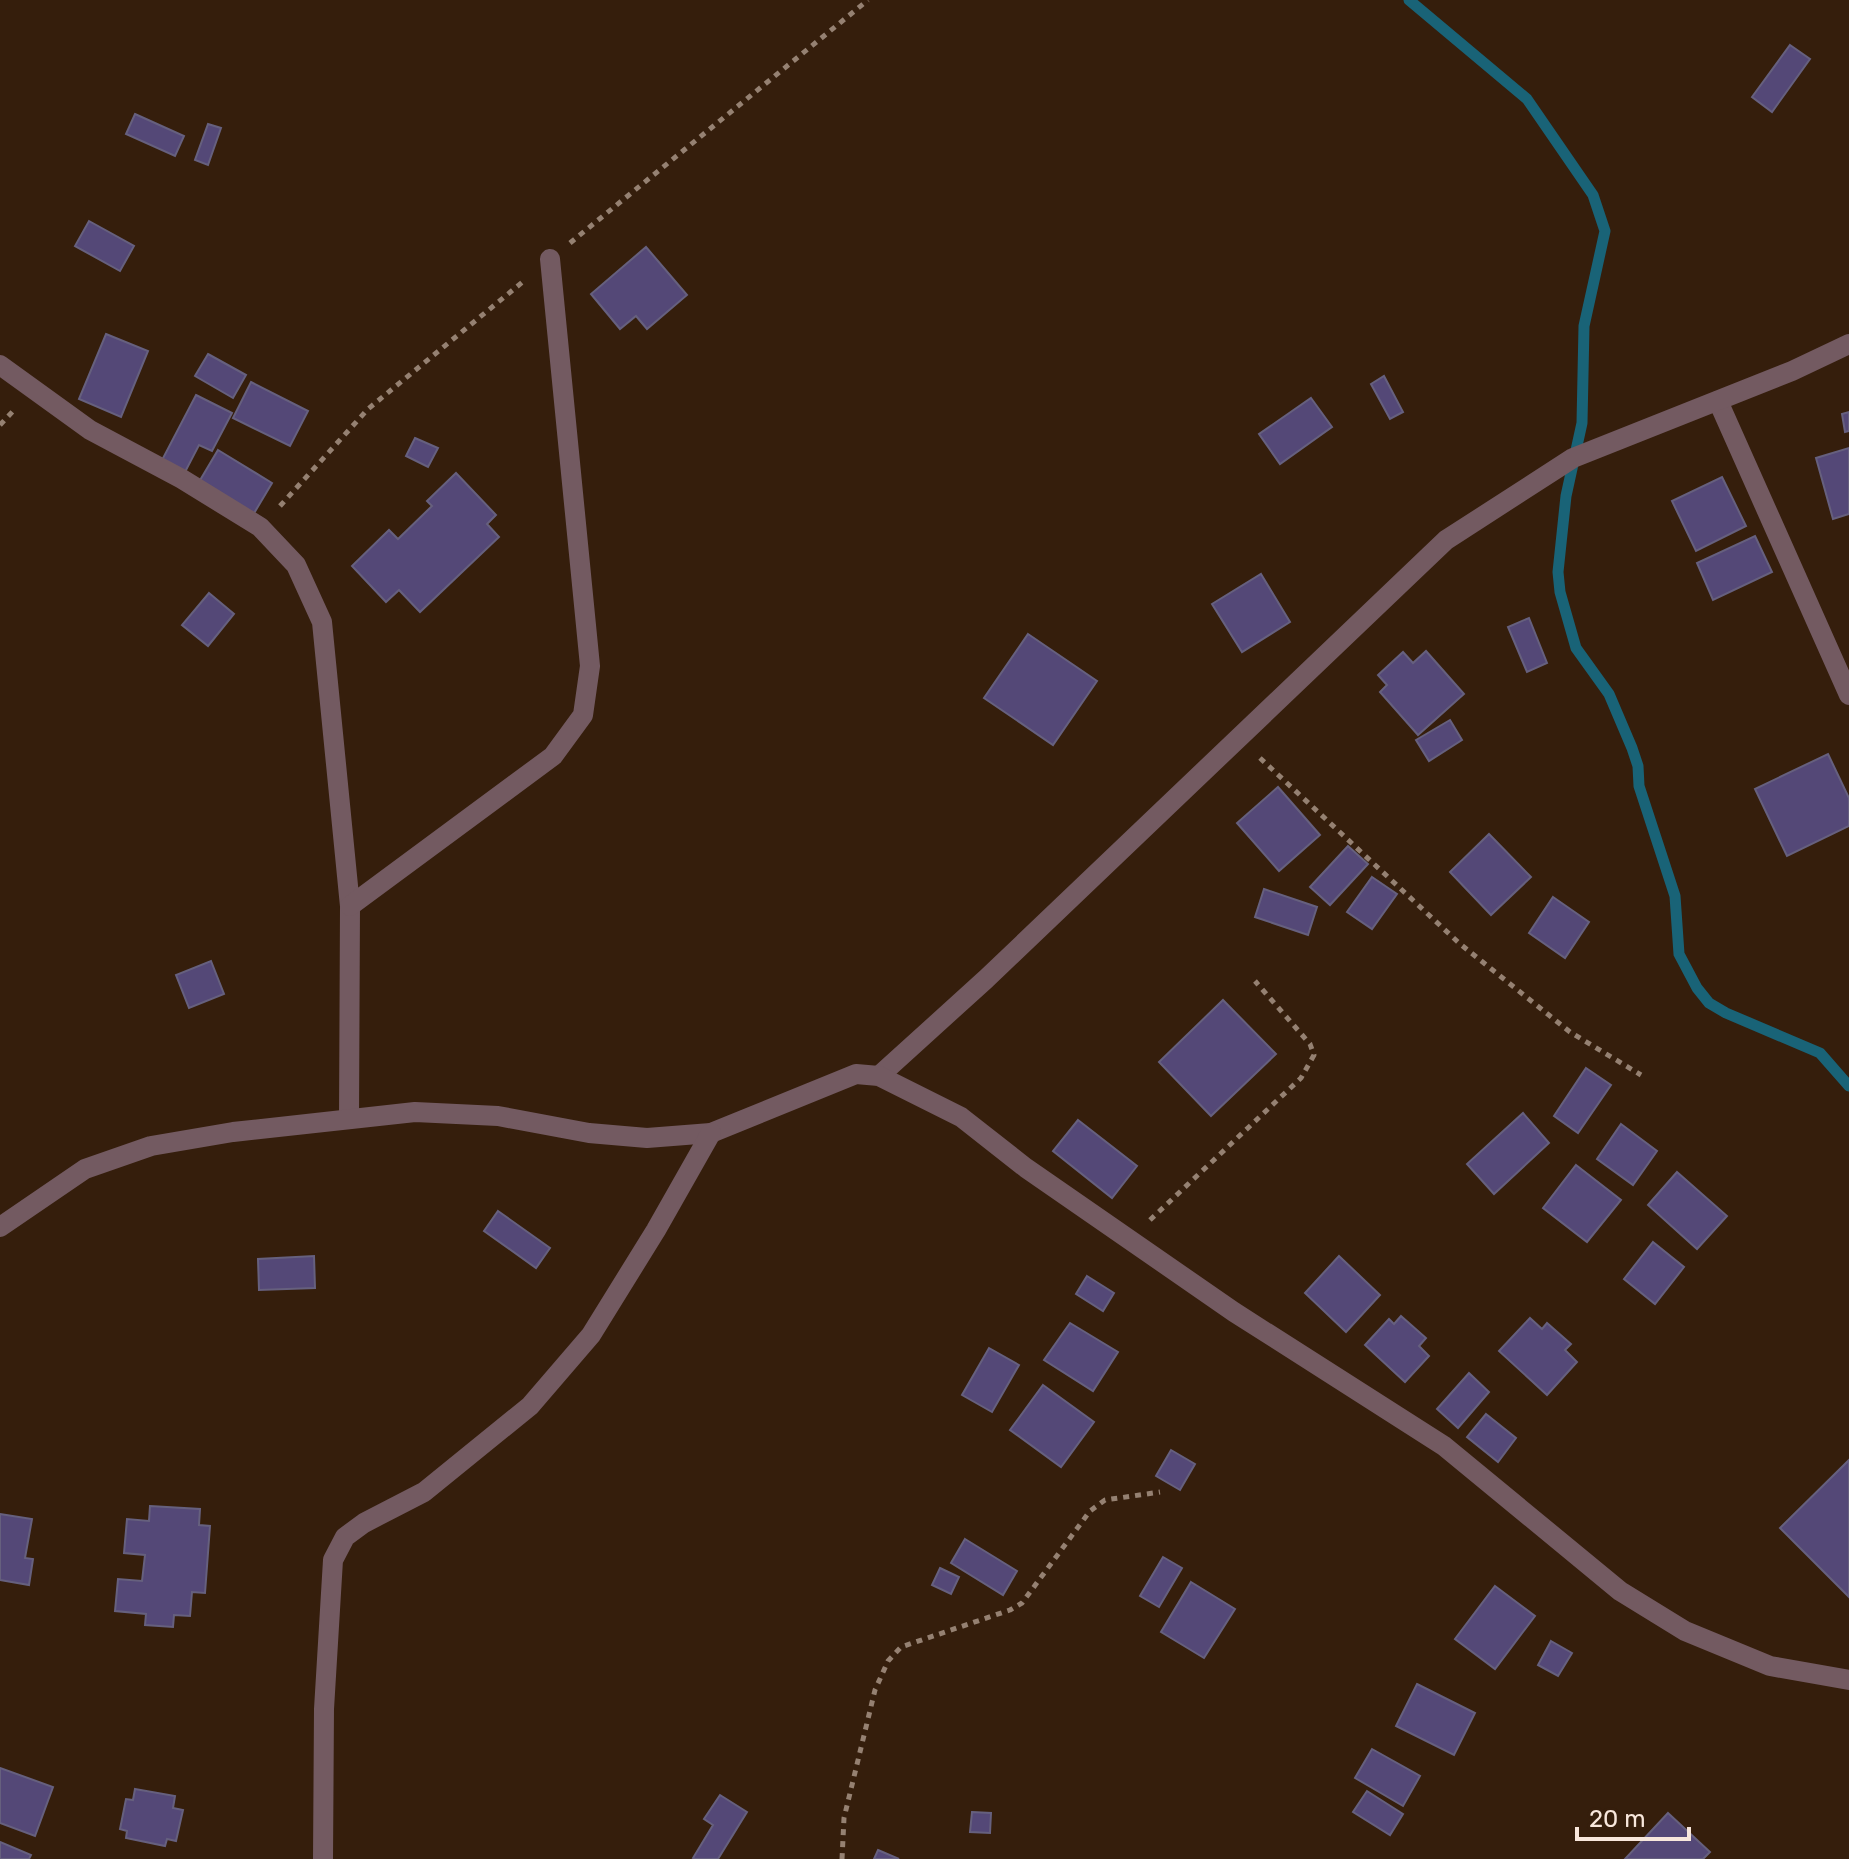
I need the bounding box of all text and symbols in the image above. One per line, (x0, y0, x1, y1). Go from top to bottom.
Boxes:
scale bar (1577, 1791, 1689, 1841)
text: 20 m (1589, 1805, 1646, 1833)

